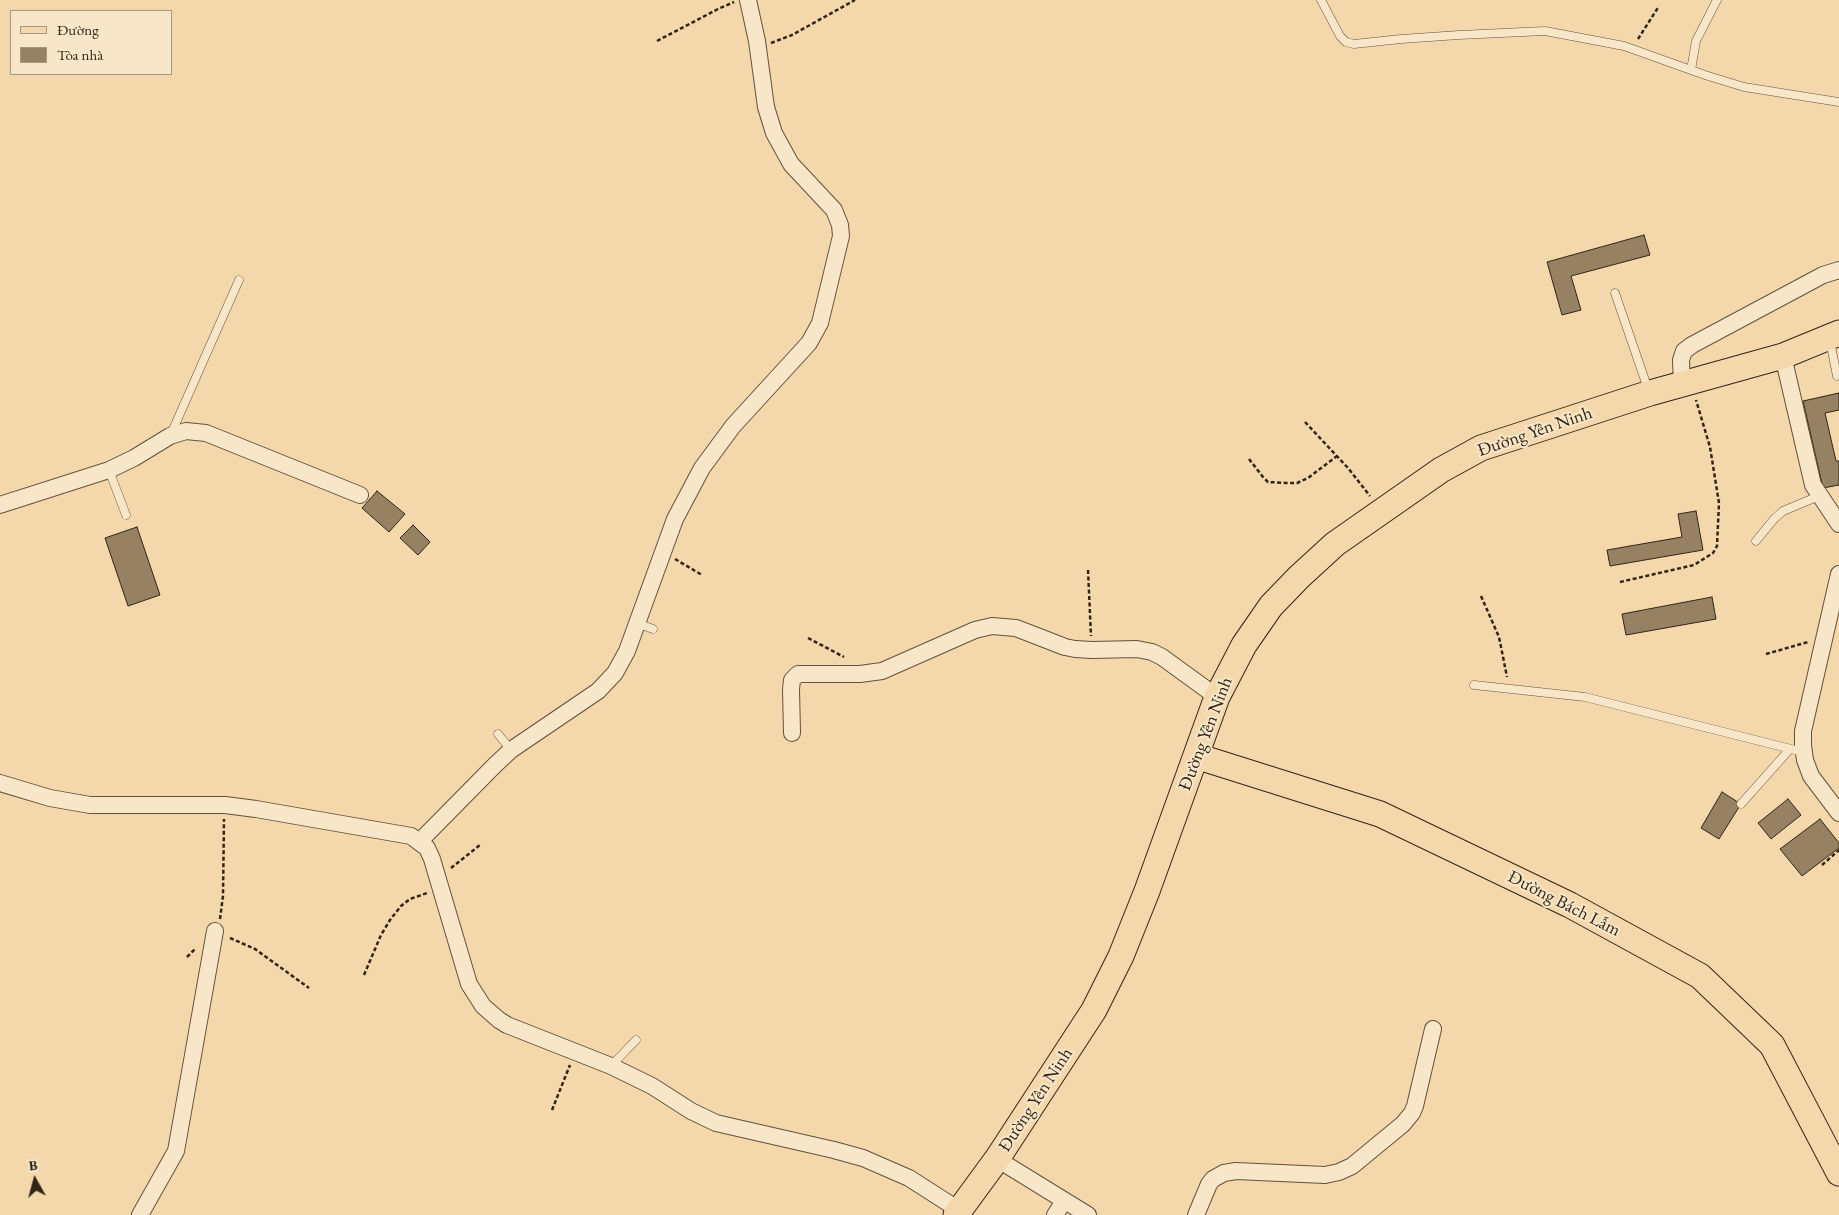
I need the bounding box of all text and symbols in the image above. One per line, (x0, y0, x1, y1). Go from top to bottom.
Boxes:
legend (10, 10, 172, 75)
text: Đường (57, 20, 99, 39)
text: Tòa nhà (57, 45, 103, 64)
street label: Đường Yên Ninh (1475, 402, 1595, 462)
street label: Đường Yên Ninh (1174, 674, 1238, 794)
street label: Đường Bách Lẫm (1504, 866, 1624, 942)
street label: Đường Yên Ninh (994, 1044, 1078, 1156)
north arrow (10, 1155, 60, 1205)
text: B (28, 1156, 39, 1175)

